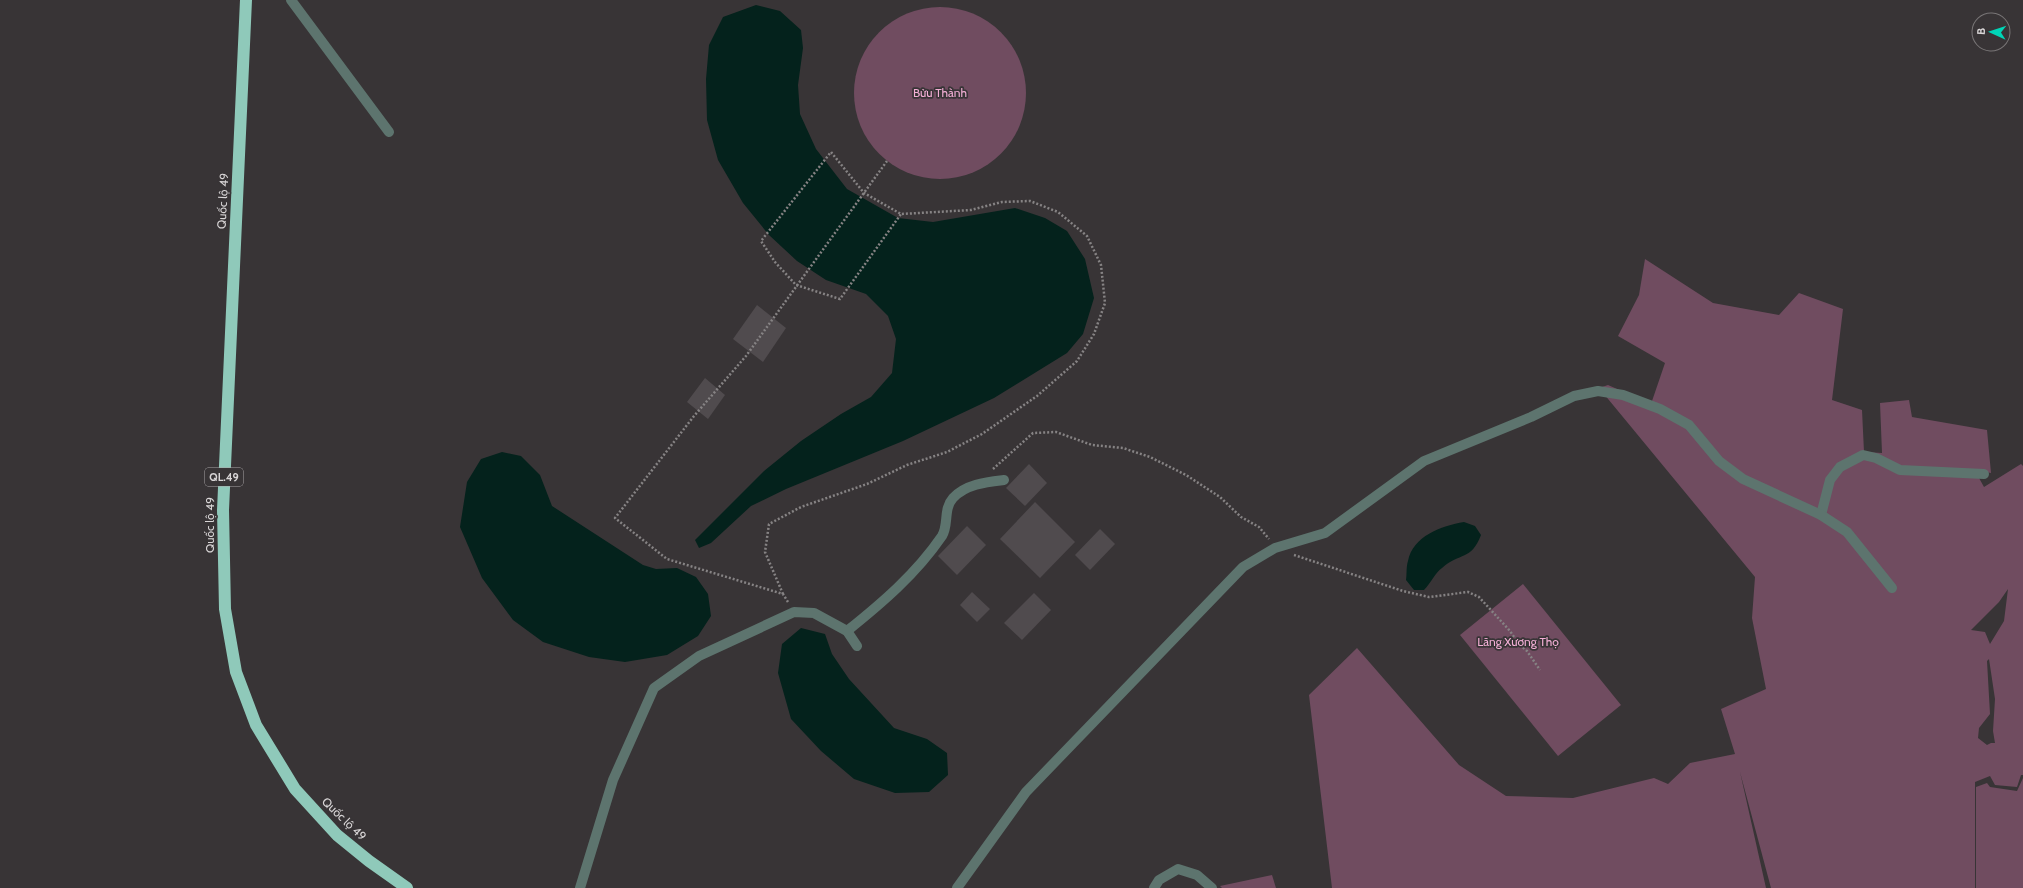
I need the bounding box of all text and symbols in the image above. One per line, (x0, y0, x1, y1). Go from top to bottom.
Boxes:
north arrow (1971, 12, 2011, 52)
text: B (1974, 28, 1988, 35)
park label: Bửu Thành (913, 85, 967, 100)
street label: Quốc lộ 49 (214, 172, 231, 229)
road number: QL.49 (205, 468, 243, 486)
street label: Quốc lộ 49 (202, 497, 217, 553)
park label: Lăng Xương Thọ (1477, 634, 1559, 649)
street label: Quốc lộ 49 (319, 794, 370, 844)

